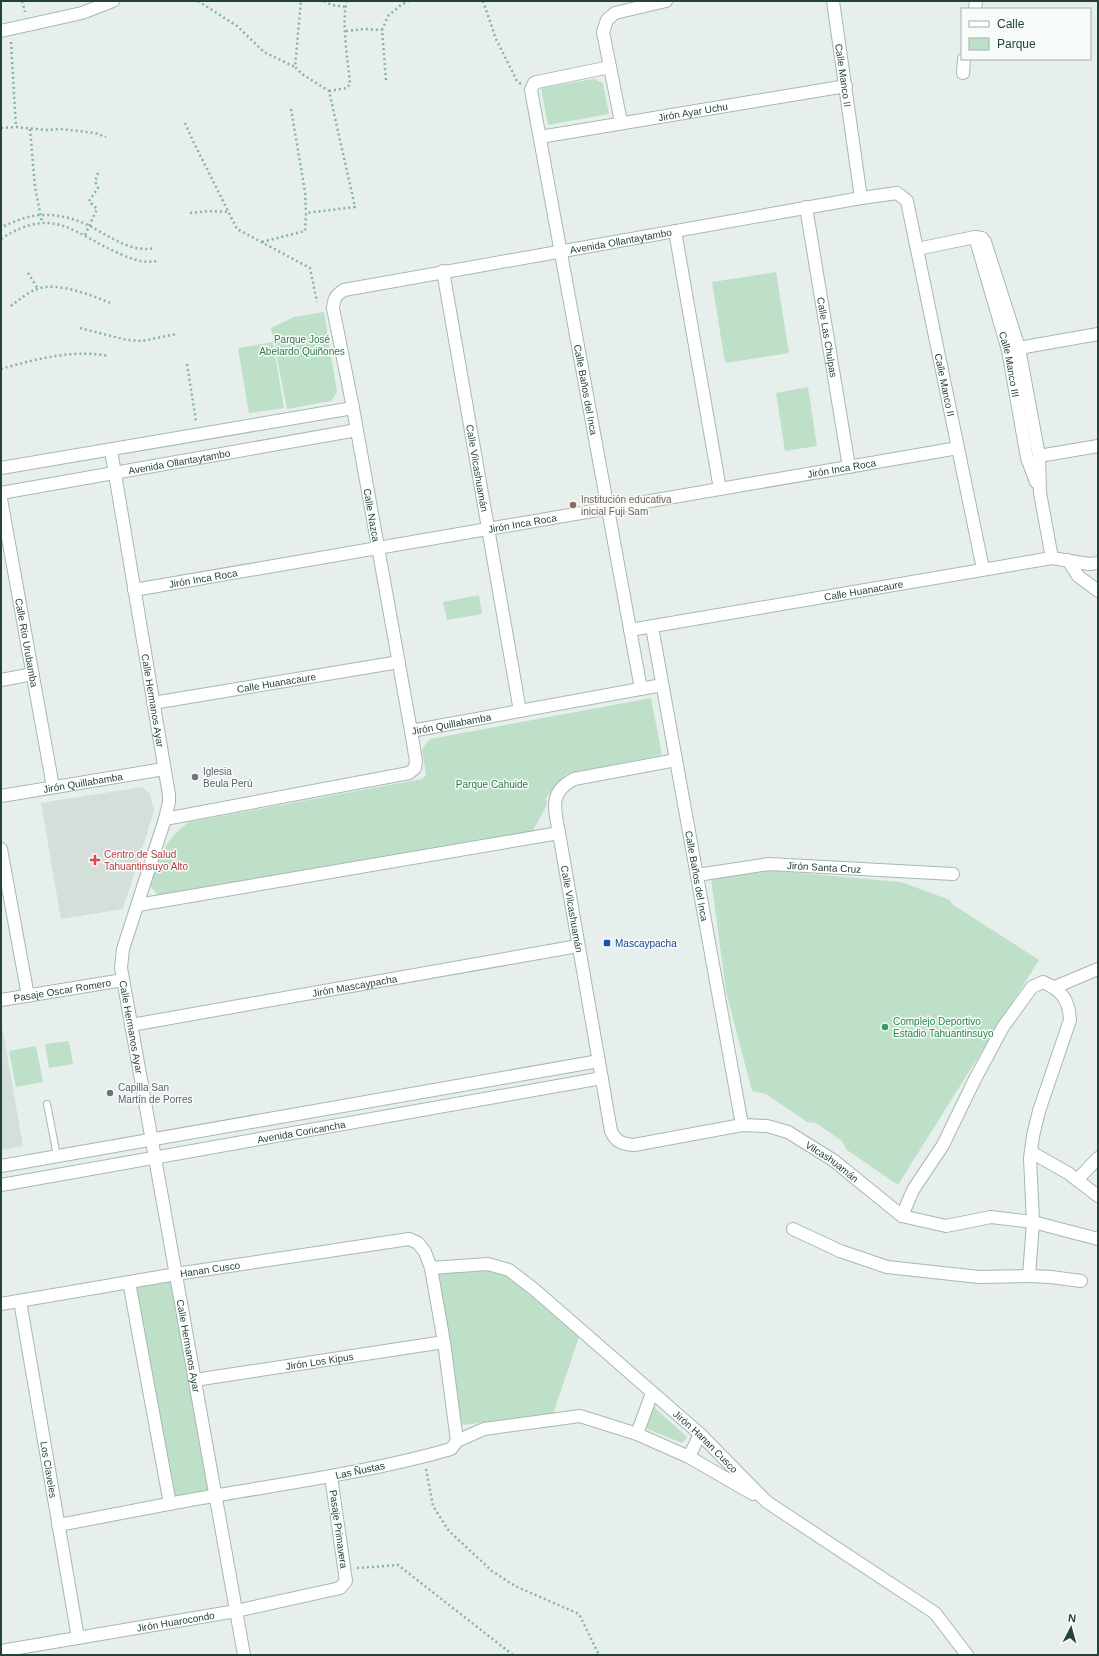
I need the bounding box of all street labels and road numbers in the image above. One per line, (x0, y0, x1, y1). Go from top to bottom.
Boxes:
street label: Calle Manco II (833, 43, 853, 108)
street label: Jirón Ayar Uchu (657, 101, 729, 123)
street label: Avenida Ollantaytambo (569, 227, 673, 256)
street label: Calle Las Chulpas (815, 296, 839, 378)
street label: Calle Manco III (997, 330, 1021, 398)
street label: Calle Baños del Inca (572, 344, 599, 436)
street label: Calle Manco II (933, 353, 956, 417)
street label: Calle Vilcashuamán (464, 424, 490, 513)
street label: Avenida Ollantaytambo (128, 447, 232, 476)
street label: Jirón Inca Roca (806, 457, 877, 480)
street label: Calle Nazca (361, 488, 382, 543)
street label: Jirón Inca Roca (487, 512, 558, 535)
street label: Jirón Inca Roca (168, 567, 239, 590)
street label: Calle Huanacaure (823, 578, 905, 603)
street label: Calle Rio Urubamba (13, 597, 40, 689)
street label: Calle Hermanos Ayar (139, 653, 166, 749)
street label: Calle Huanacaure (236, 671, 317, 695)
street label: Jirón Quillabamba (411, 711, 493, 737)
street label: Jirón Quillabamba (42, 771, 124, 795)
street label: Calle Baños del Inca (683, 830, 710, 923)
street label: Jirón Santa Cruz (787, 860, 862, 875)
street label: Calle Vilcashuamán (559, 865, 585, 953)
street label: Jirón Mascaypacha (311, 973, 398, 999)
street label: Pasaje Oscar Romero (13, 977, 112, 1004)
street label: Calle Hermanos Ayar (117, 980, 145, 1075)
street label: Avenida Coricancha (256, 1119, 347, 1145)
street label: Vilcashuamán (803, 1139, 861, 1184)
street label: Hanan Cusco (179, 1259, 241, 1279)
street label: Calle Hermanos Ayar (174, 1299, 202, 1394)
street label: Jirón Los Kipus (285, 1351, 354, 1372)
street label: Jirón Hanan Cusco (671, 1408, 740, 1475)
street label: Los Claveles (38, 1440, 59, 1499)
street label: Las Ñustas (334, 1459, 386, 1481)
street label: Pasaje Primavera (328, 1489, 350, 1569)
street label: Jirón Huarocondo (136, 1610, 216, 1634)

